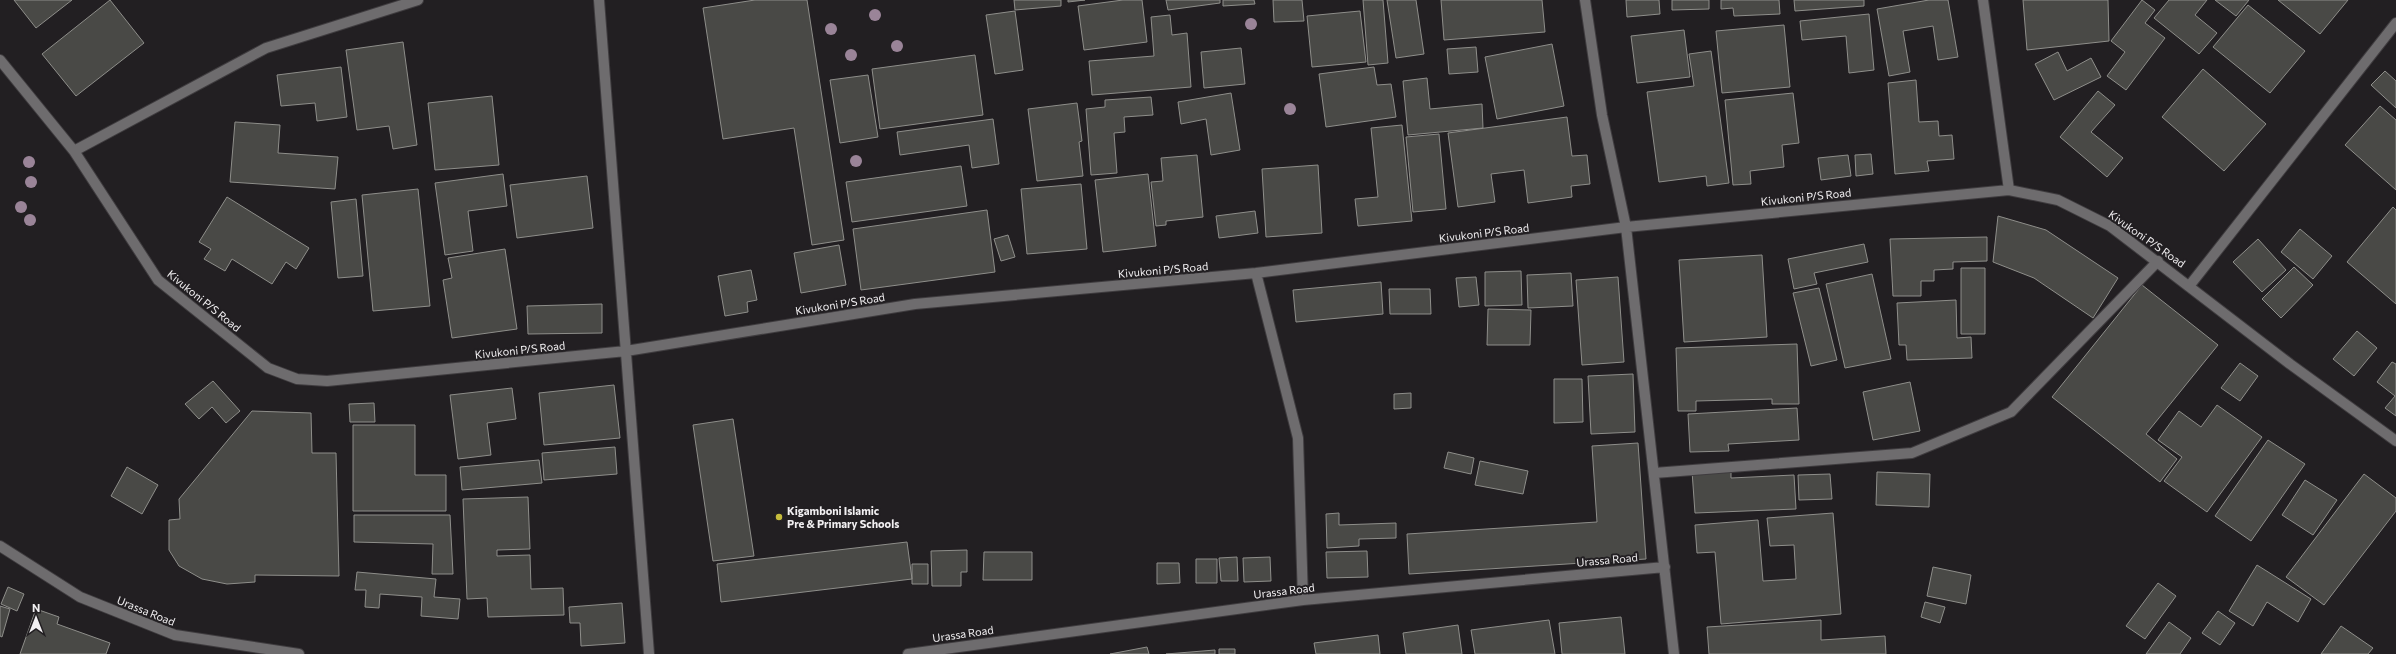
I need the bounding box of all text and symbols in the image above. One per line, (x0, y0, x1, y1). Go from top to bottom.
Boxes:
street label: Kivukoni P/S Road (1760, 185, 1852, 208)
street label: Kivukoni P/S Road (2106, 207, 2188, 270)
street label: Kivukoni P/S Road (1438, 221, 1530, 244)
street label: Kivukoni P/S Road (1117, 259, 1209, 280)
street label: Kivukoni P/S Road (165, 267, 244, 334)
street label: Kivukoni P/S Road (794, 290, 886, 317)
street label: Kivukoni P/S Road (474, 338, 566, 361)
place label: Kigamboni Islamic Pre & Primary Schools (787, 504, 899, 530)
marker: Kigamboni Islamic Pre & Primary Schools (774, 512, 784, 522)
street label: Urassa Road (1576, 550, 1638, 569)
street label: Urassa Road (1253, 580, 1315, 601)
street label: Urassa Road (115, 593, 177, 628)
north arrow (16, 598, 56, 638)
text: N (32, 601, 40, 614)
street label: Urassa Road (932, 623, 994, 644)

